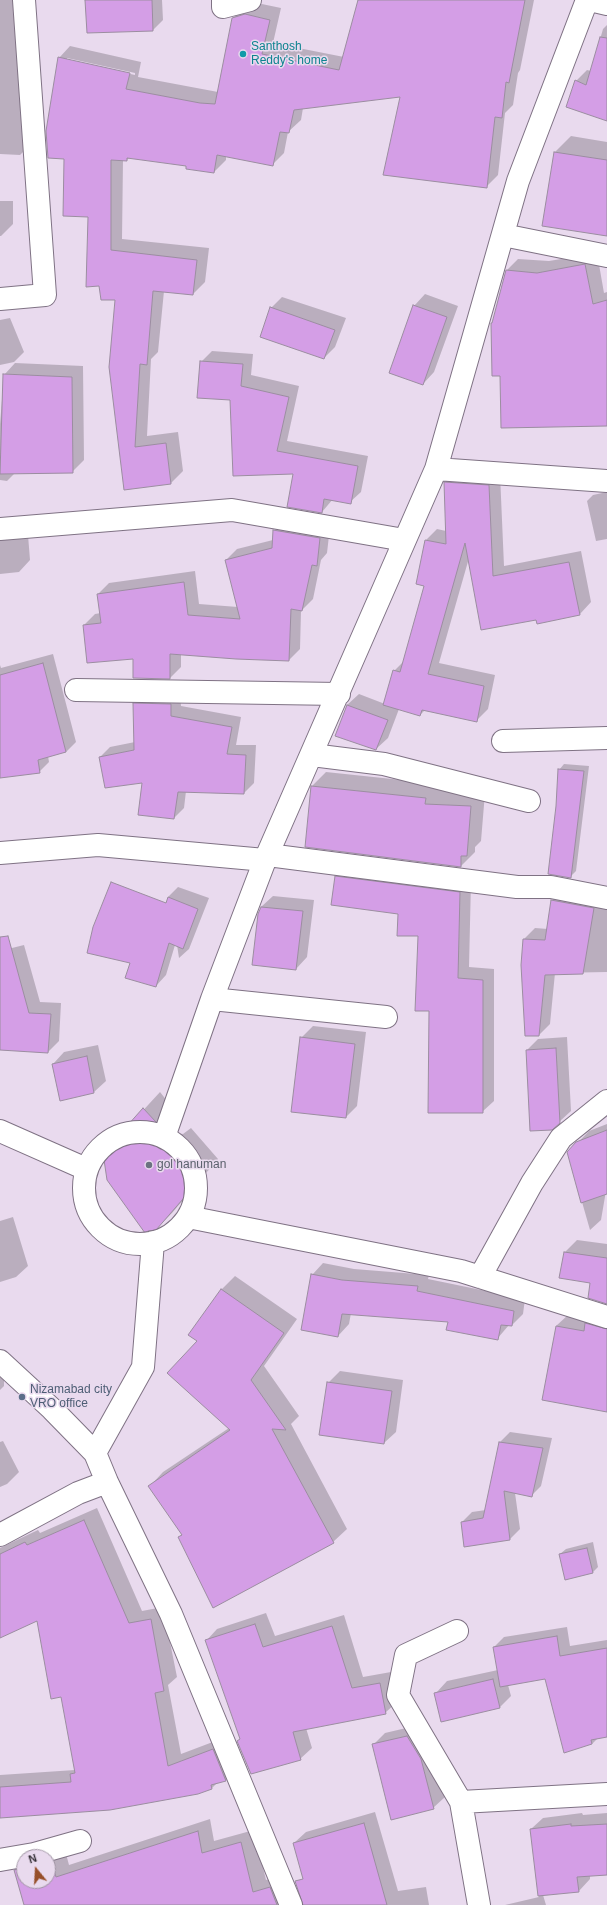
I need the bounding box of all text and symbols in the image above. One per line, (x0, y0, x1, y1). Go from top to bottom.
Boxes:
place label: Santhosh Reddy's home (251, 40, 327, 68)
marker: Santhosh Reddy's home (238, 49, 248, 59)
place label: gol hanuman (157, 1158, 226, 1172)
marker: gol hanuman (144, 1160, 154, 1170)
place label: Nizamabad city VRO office (30, 1383, 112, 1411)
marker: Nizamabad city VRO office (17, 1392, 27, 1402)
north arrow (16, 1849, 56, 1889)
text: N (27, 1852, 38, 1865)

